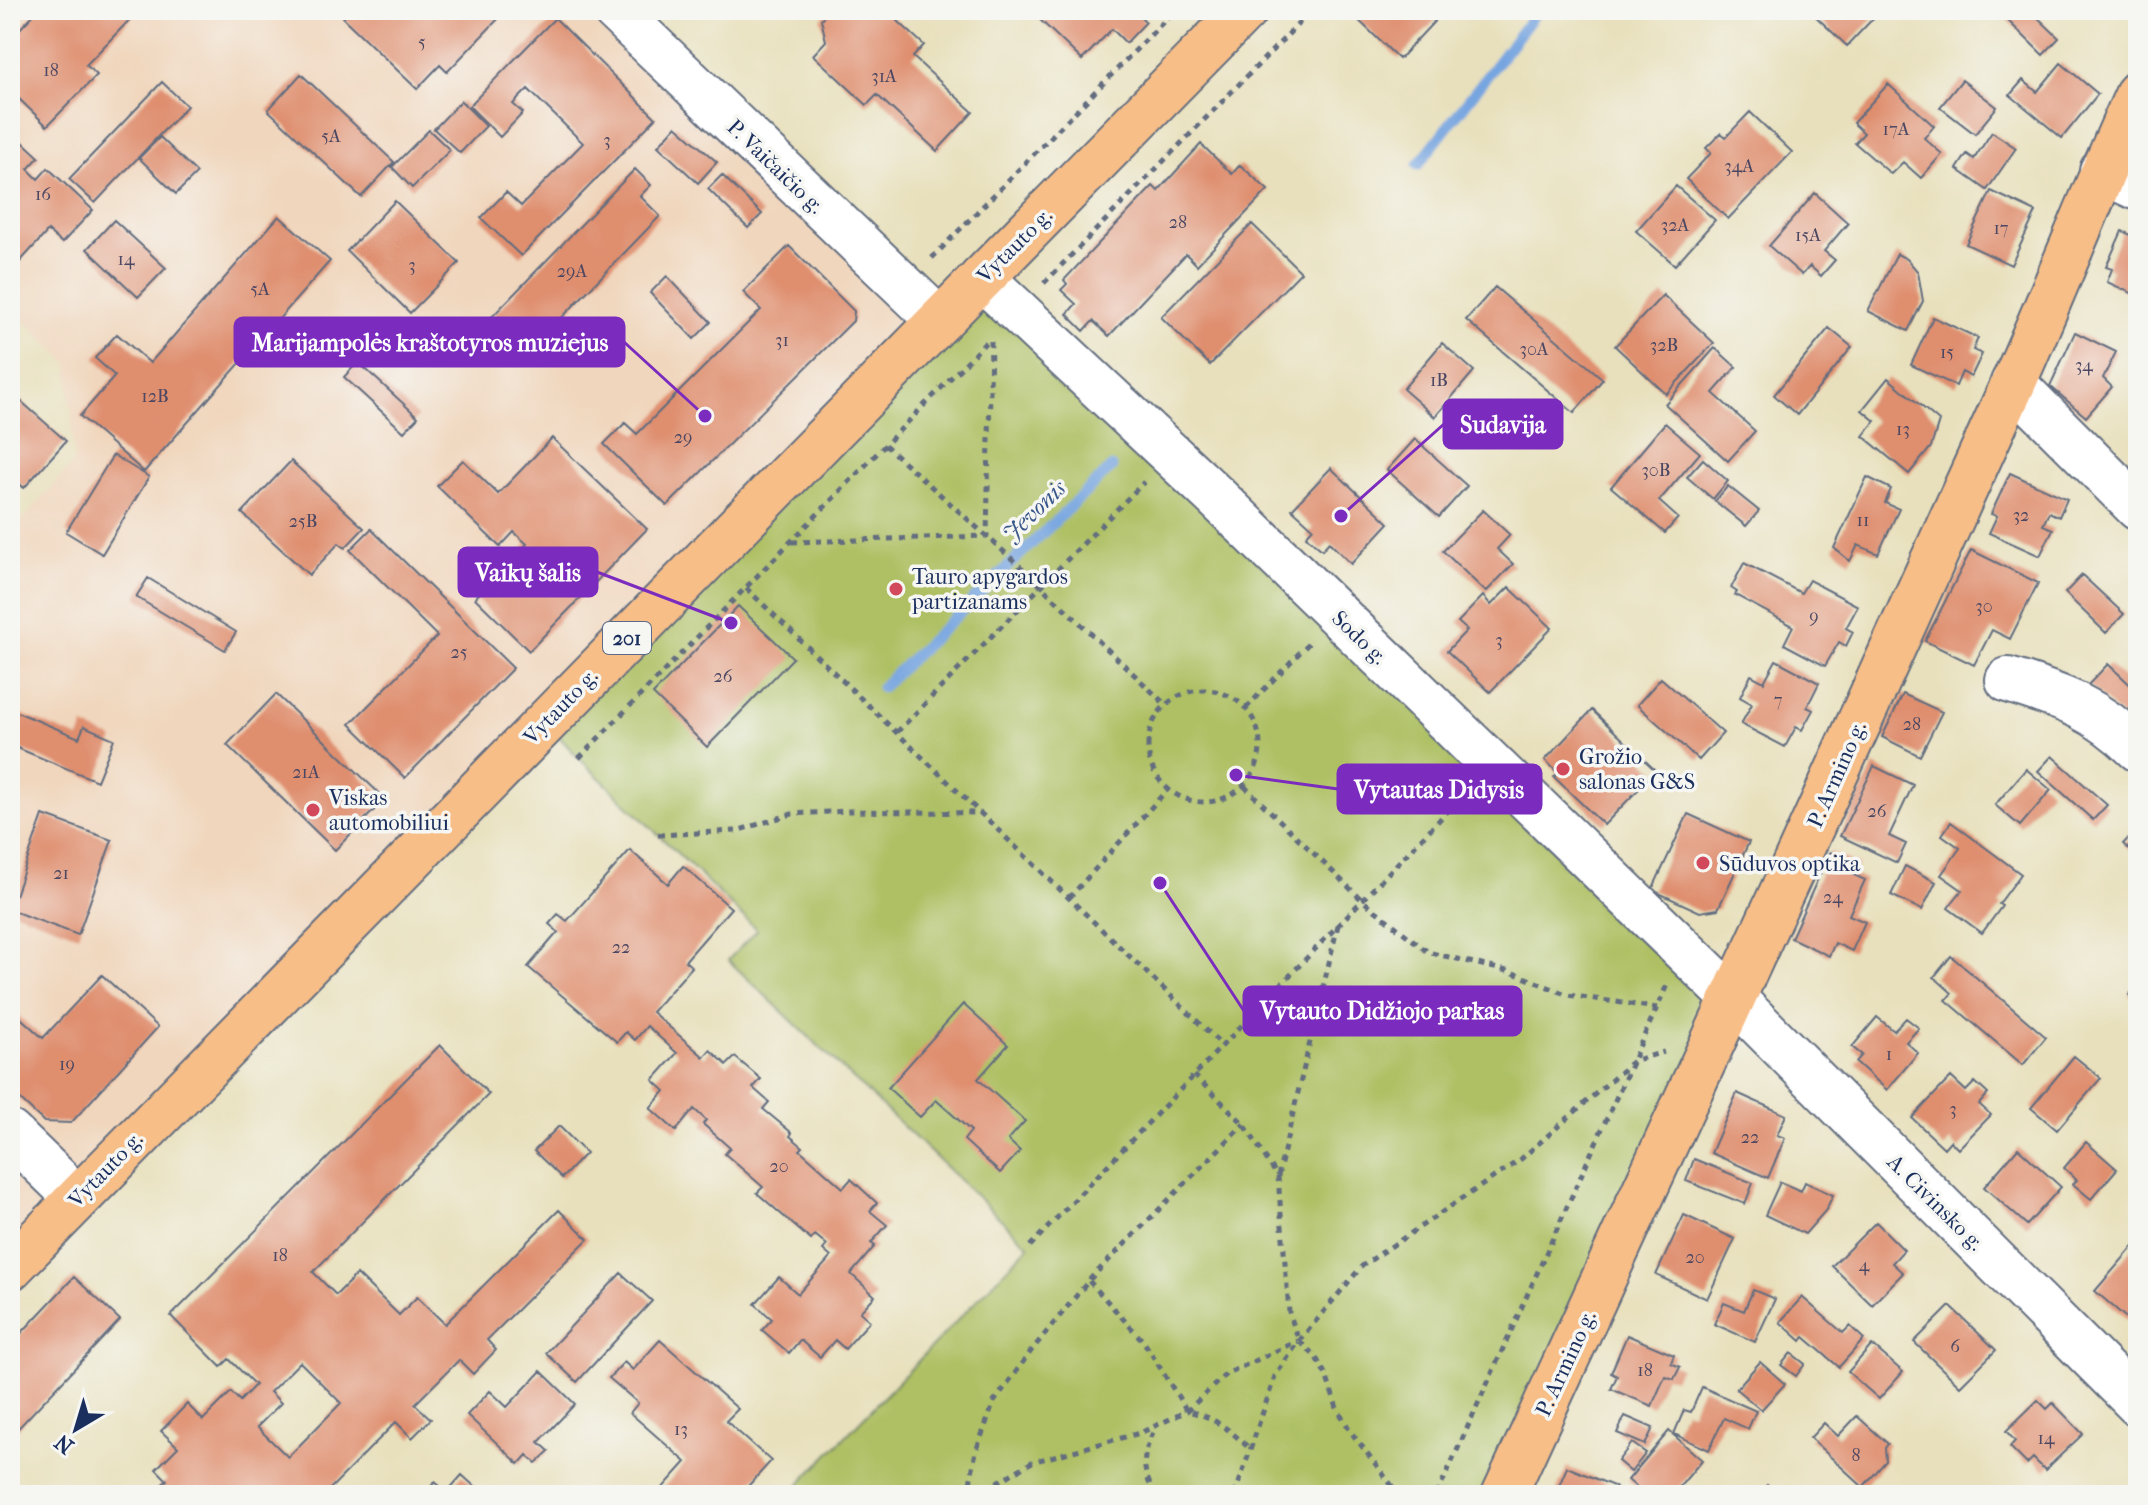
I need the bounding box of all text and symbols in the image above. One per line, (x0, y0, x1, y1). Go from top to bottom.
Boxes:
house number: 5 (418, 32, 426, 53)
house number: 18 (43, 60, 59, 81)
house number: 31A (871, 66, 897, 87)
street label: P. Vaičaičio g. (722, 114, 829, 219)
house number: 17A (1883, 119, 1910, 140)
house number: 5A (321, 126, 341, 147)
house number: 3 (603, 130, 611, 151)
house number: 34A (1724, 156, 1754, 177)
house number: 16 (35, 184, 51, 205)
street label: Vytauto g. (971, 203, 1058, 289)
house number: 28 (1169, 212, 1187, 233)
house number: 32A (1661, 215, 1689, 236)
house number: 17 (1993, 218, 2009, 239)
house number: 15A (1795, 225, 1821, 246)
house number: 14 (117, 249, 135, 270)
house number: 3 (408, 255, 416, 276)
house number: 29A (557, 261, 588, 282)
house number: 5A (250, 279, 270, 300)
callout: Marijampolės kraštotyros muziejus (235, 318, 624, 366)
text: Marijampolės kraštotyros muziejus (252, 329, 609, 357)
house number: 31 (775, 330, 789, 351)
house number: 32B (1650, 335, 1678, 356)
house number: 30A (1520, 339, 1549, 360)
house number: 15 (1940, 342, 1954, 363)
house number: 34 (2075, 355, 2093, 376)
house number: 1B (1430, 370, 1448, 391)
house number: 12B (141, 386, 169, 407)
callout: Sudavija (1444, 400, 1562, 448)
text: Sudavija (1460, 411, 1547, 439)
house number: 13 (1896, 419, 1910, 440)
house number: 29 (674, 427, 692, 448)
house number: 30B (1641, 460, 1671, 481)
water label: Jevonis (997, 474, 1072, 548)
house number: 32 (2013, 505, 2029, 526)
house number: 11 (1857, 510, 1869, 531)
house number: 25B (289, 511, 317, 532)
callout: Vaikų šalis (459, 548, 597, 596)
text: Vaikų šalis (474, 559, 581, 588)
place label: Tauro apygardos partizanams (911, 564, 1068, 615)
marker: Tauro apygardos partizanams (887, 580, 905, 598)
house number: 30 (1975, 596, 1993, 617)
street label: Sodo g. (1326, 605, 1392, 670)
house number: 9 (1809, 606, 1819, 627)
road number: 201 (603, 622, 651, 654)
house number: 3 (1495, 630, 1503, 651)
house number: 25 (450, 642, 468, 663)
street label: Vytauto g. (517, 663, 603, 751)
house number: 26 (713, 666, 733, 687)
house number: 7 (1774, 690, 1783, 711)
house number: 28 (1903, 714, 1921, 735)
street label: P. Armino g. (1802, 717, 1872, 832)
place label: Grožio salonas G&S (1579, 744, 1695, 795)
marker: Grožio salonas G&S (1554, 760, 1572, 778)
house number: 21A (292, 762, 320, 783)
callout: Vytautas Didysis (1338, 765, 1541, 813)
text: Vytautas Didysis (1353, 776, 1524, 804)
place label: Viskas automobiliui (328, 785, 449, 836)
marker: Viskas automobiliui (304, 801, 322, 819)
house number: 26 (1867, 801, 1887, 822)
place label: Sūduvos optika (1719, 851, 1861, 877)
marker: Sūduvos optika (1694, 854, 1712, 872)
house number: 21 (53, 863, 69, 884)
house number: 24 (1823, 887, 1843, 908)
house number: 22 (612, 937, 630, 958)
callout: Vytauto Didžiojo parkas (1244, 987, 1521, 1035)
text: Vytauto Didžiojo parkas (1259, 997, 1504, 1025)
house number: 1 (1886, 1044, 1892, 1065)
house number: 19 (59, 1054, 75, 1075)
house number: 3 (1949, 1099, 1957, 1120)
street label: Vytauto g. (62, 1126, 148, 1214)
house number: 22 (1741, 1127, 1759, 1148)
street label: A. Civinsko g. (1881, 1148, 1989, 1256)
house number: 20 (769, 1156, 789, 1177)
house number: 18 (272, 1245, 288, 1266)
house number: 20 (1685, 1247, 1705, 1268)
house number: 4 (1859, 1255, 1870, 1276)
street label: P. Armino g. (1530, 1306, 1602, 1420)
house number: 6 (1950, 1336, 1960, 1357)
house number: 18 (1637, 1360, 1653, 1381)
north arrow (36, 1389, 116, 1469)
house number: 13 (674, 1419, 688, 1440)
text: N (49, 1428, 79, 1459)
house number: 14 (2037, 1428, 2055, 1449)
house number: 8 (1851, 1445, 1861, 1466)

